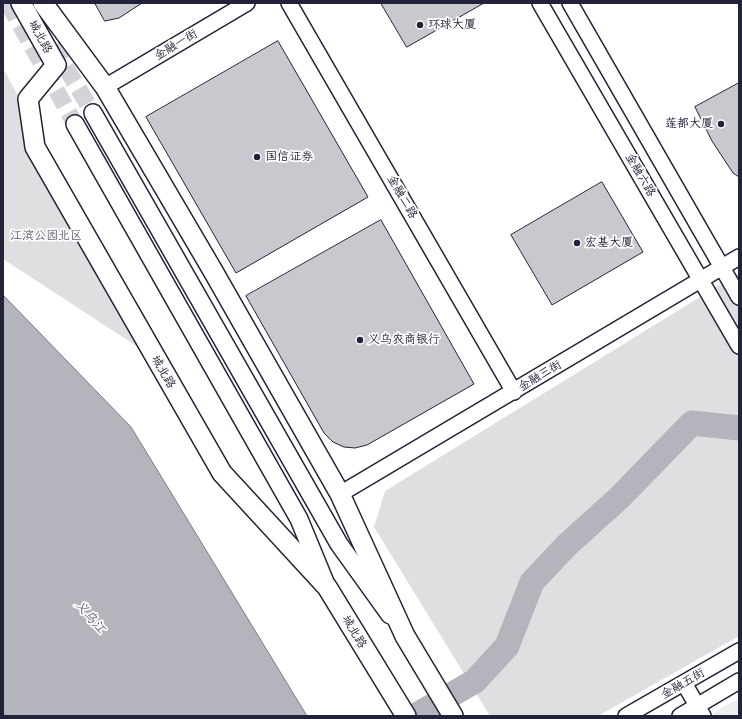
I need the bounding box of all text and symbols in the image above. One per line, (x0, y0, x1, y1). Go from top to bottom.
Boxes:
street label: 城北路 (25, 18, 55, 56)
place label: 环球大厦 (428, 18, 476, 32)
marker: 环球大厦 (415, 20, 425, 30)
street label: 金融一街 (152, 26, 200, 64)
place label: 莲都大厦 (665, 117, 713, 131)
marker: 莲都大厦 (716, 119, 726, 129)
place label: 国信证券 (265, 150, 313, 164)
street label: 金融六路 (622, 151, 658, 199)
marker: 国信证券 (252, 152, 262, 162)
street label: 金融二路 (384, 173, 420, 221)
park label: 江滨公园北区 (10, 229, 82, 243)
place label: 宏基大厦 (585, 236, 633, 250)
marker: 宏基大厦 (572, 238, 582, 248)
place label: 义乌农商银行 (368, 333, 440, 347)
marker: 义乌农商银行 (355, 335, 365, 345)
street label: 城北路 (148, 353, 178, 391)
street label: 金融三街 (516, 357, 564, 395)
water label: 义乌江 (71, 597, 109, 637)
street label: 城北路 (339, 613, 369, 651)
street label: 金融五街 (659, 666, 707, 702)

